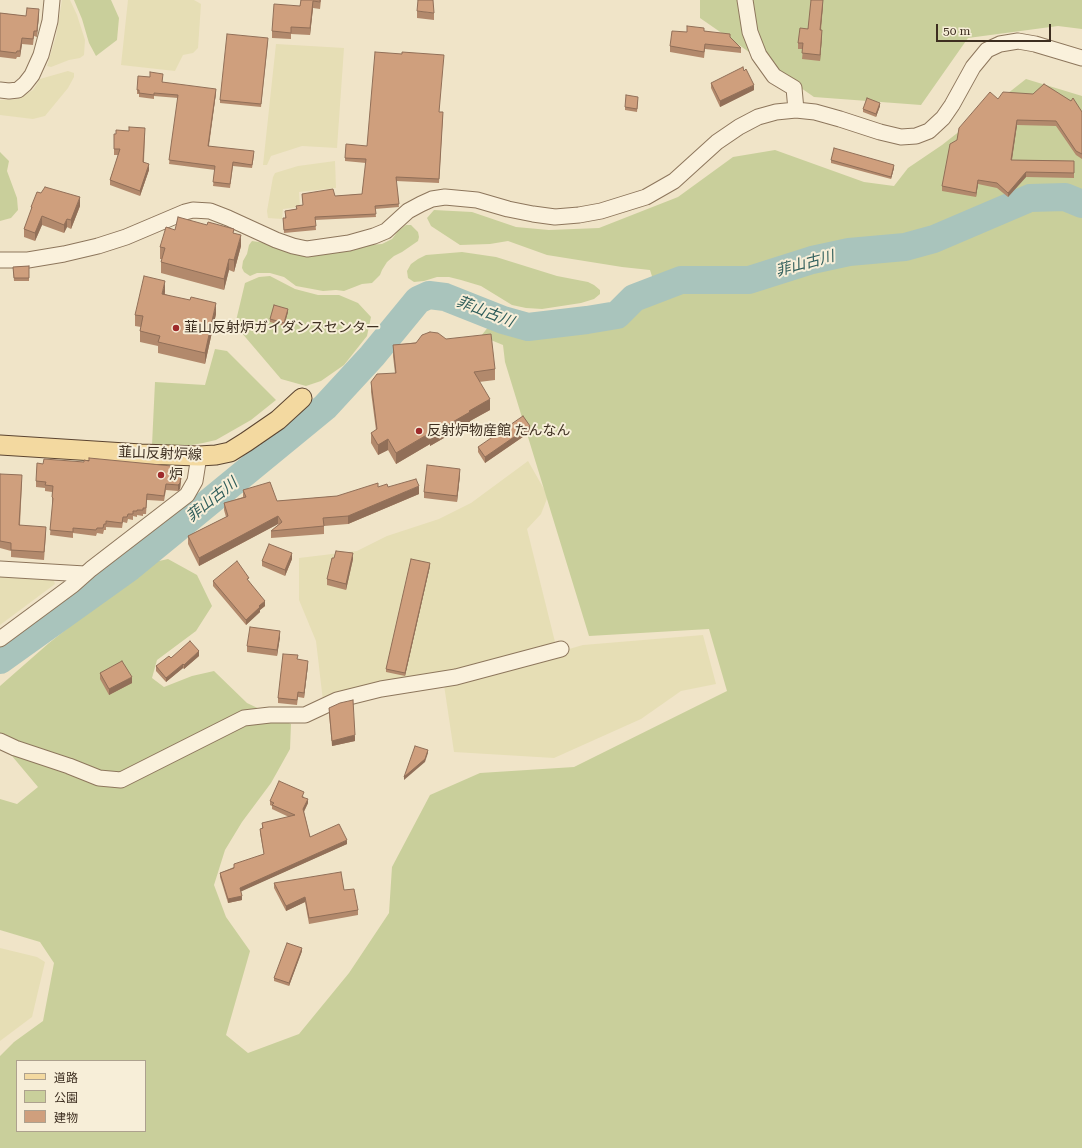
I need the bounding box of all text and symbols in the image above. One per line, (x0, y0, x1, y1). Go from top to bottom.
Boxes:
scale bar (938, 16, 1053, 42)
text: 50 m (943, 24, 970, 38)
water label: 菲山古川 (774, 248, 836, 280)
water label: 菲山古川 (454, 293, 516, 331)
place label: 韮山反射炉ガイダンスセンター (184, 320, 380, 336)
marker: 韮山反射炉ガイダンスセンター (171, 323, 181, 333)
place label: 反射炉物産館 たんなん (427, 423, 571, 439)
marker: 反射炉物産館 たんなん (414, 426, 424, 436)
street label: 韮山反射炉線 (118, 444, 202, 464)
place label: 炉 (169, 467, 183, 483)
marker: 炉 (156, 470, 166, 480)
water label: 菲山古川 (183, 474, 241, 526)
legend (16, 1060, 146, 1132)
text: 道路 (54, 1071, 78, 1085)
text: 公園 (54, 1091, 78, 1105)
text: 建物 (54, 1111, 78, 1125)

